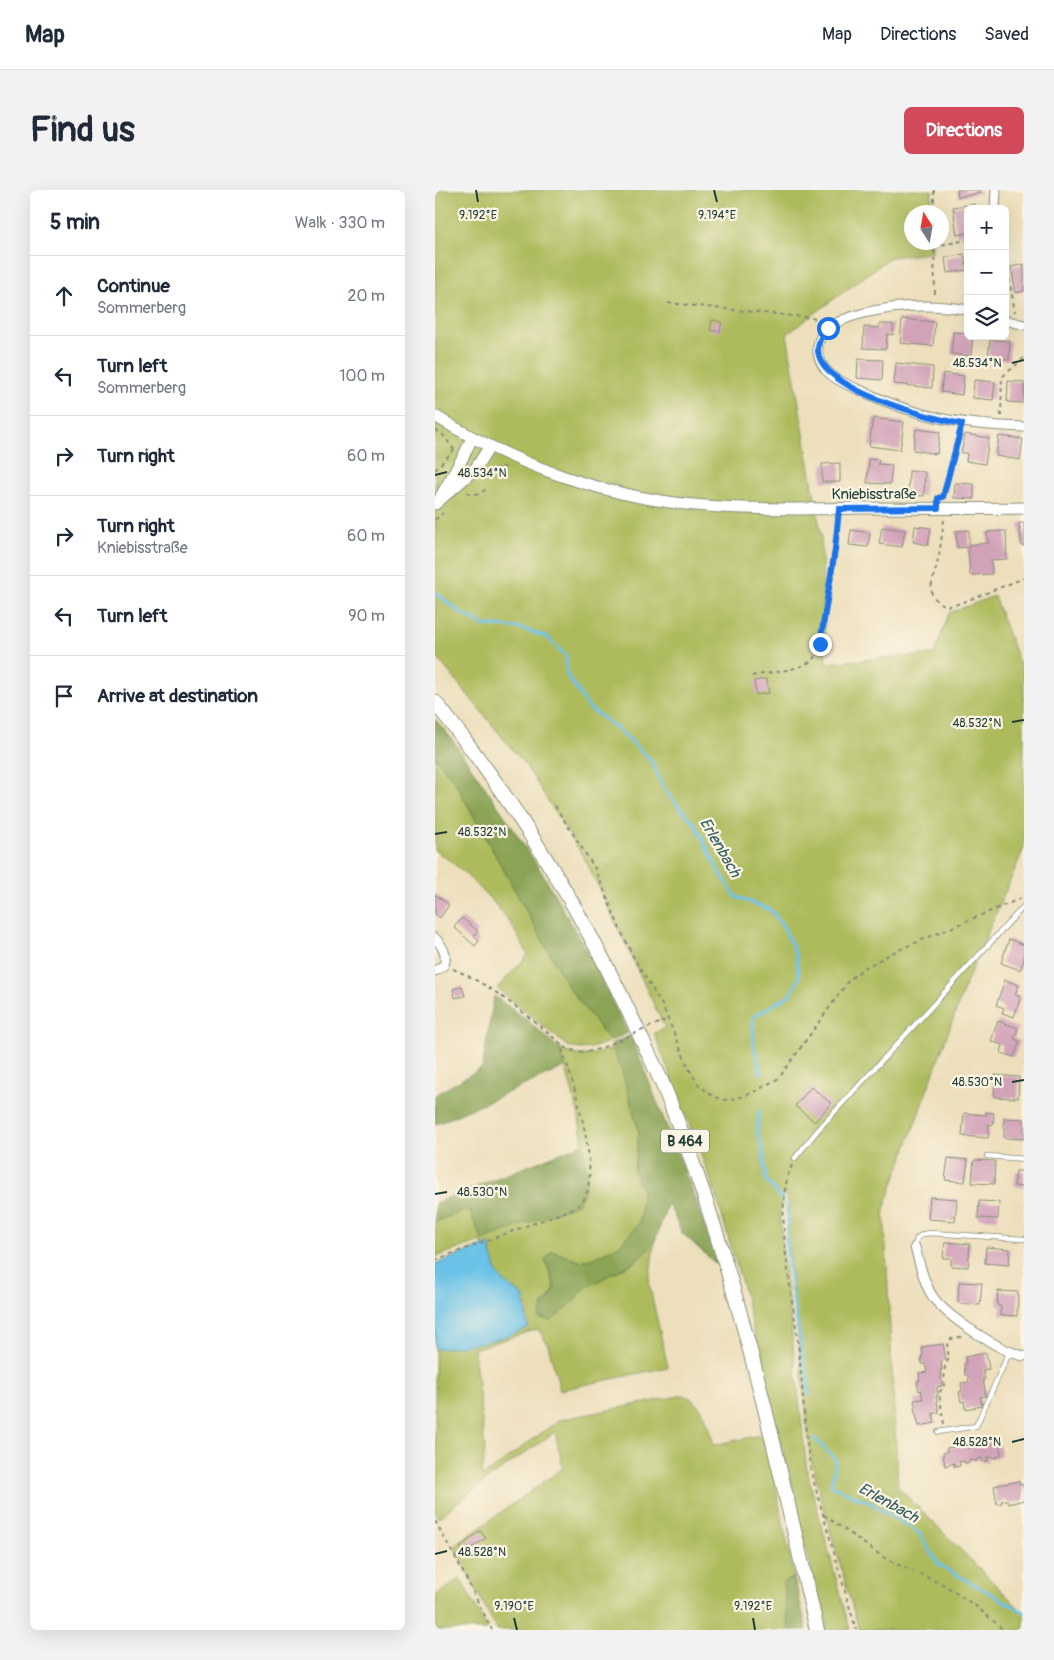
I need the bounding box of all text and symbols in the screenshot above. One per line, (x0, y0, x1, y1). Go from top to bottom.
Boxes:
text: Map (25, 20, 65, 49)
text: Map (822, 23, 852, 46)
text: Directions (880, 23, 956, 46)
text: Saved (984, 23, 1029, 46)
button: Directions (904, 107, 1024, 154)
text: Find us (30, 108, 135, 152)
north arrow (904, 205, 949, 250)
map controls (964, 205, 1009, 340)
button: + (964, 205, 1009, 250)
text: 9.192°E (459, 208, 497, 223)
text: 9.194°E (698, 208, 736, 223)
text: 5 min (50, 209, 100, 236)
text: Walk · 330 m (295, 213, 385, 233)
button: − (964, 250, 1009, 295)
text: Continue (97, 274, 170, 298)
icon: ahead (50, 282, 78, 310)
text: 20 m (347, 286, 385, 306)
button: layers (964, 295, 1009, 340)
text: Sommerberg (97, 298, 186, 318)
route start (817, 317, 840, 340)
text: Turn left (97, 354, 167, 378)
text: 48.534°N (952, 356, 1002, 371)
icon: left (50, 362, 78, 390)
text: 100 m (339, 366, 385, 386)
text: Sommerberg (97, 378, 186, 398)
icon: right (50, 442, 78, 470)
text: Turn right (97, 444, 175, 468)
text: 60 m (347, 446, 385, 466)
text: 48.534°N (457, 466, 507, 481)
street label: Kniebisstraße (832, 485, 917, 504)
text: Turn right (97, 514, 175, 538)
icon: right (50, 522, 78, 550)
text: 60 m (347, 526, 385, 546)
text: Kniebisstraße (97, 538, 188, 558)
icon: left (50, 602, 78, 630)
text: Turn left (97, 604, 167, 628)
text: 90 m (348, 606, 385, 626)
route end (809, 633, 832, 656)
icon: arrive (50, 682, 78, 710)
text: Arrive at destination (97, 684, 258, 708)
text: 48.532°N (953, 716, 1001, 731)
water label: Erlenbach (695, 814, 746, 882)
text: 48.532°N (458, 825, 506, 840)
text: 48.530°N (952, 1075, 1002, 1090)
road number: B 464 (661, 1129, 709, 1152)
text: 48.530°N (457, 1185, 507, 1200)
text: 48.528°N (953, 1435, 1001, 1450)
water label: Erlenbach (855, 1478, 923, 1528)
text: 48.528°N (458, 1545, 506, 1560)
text: 9.190°E (494, 1599, 534, 1614)
text: 9.192°E (734, 1599, 772, 1614)

